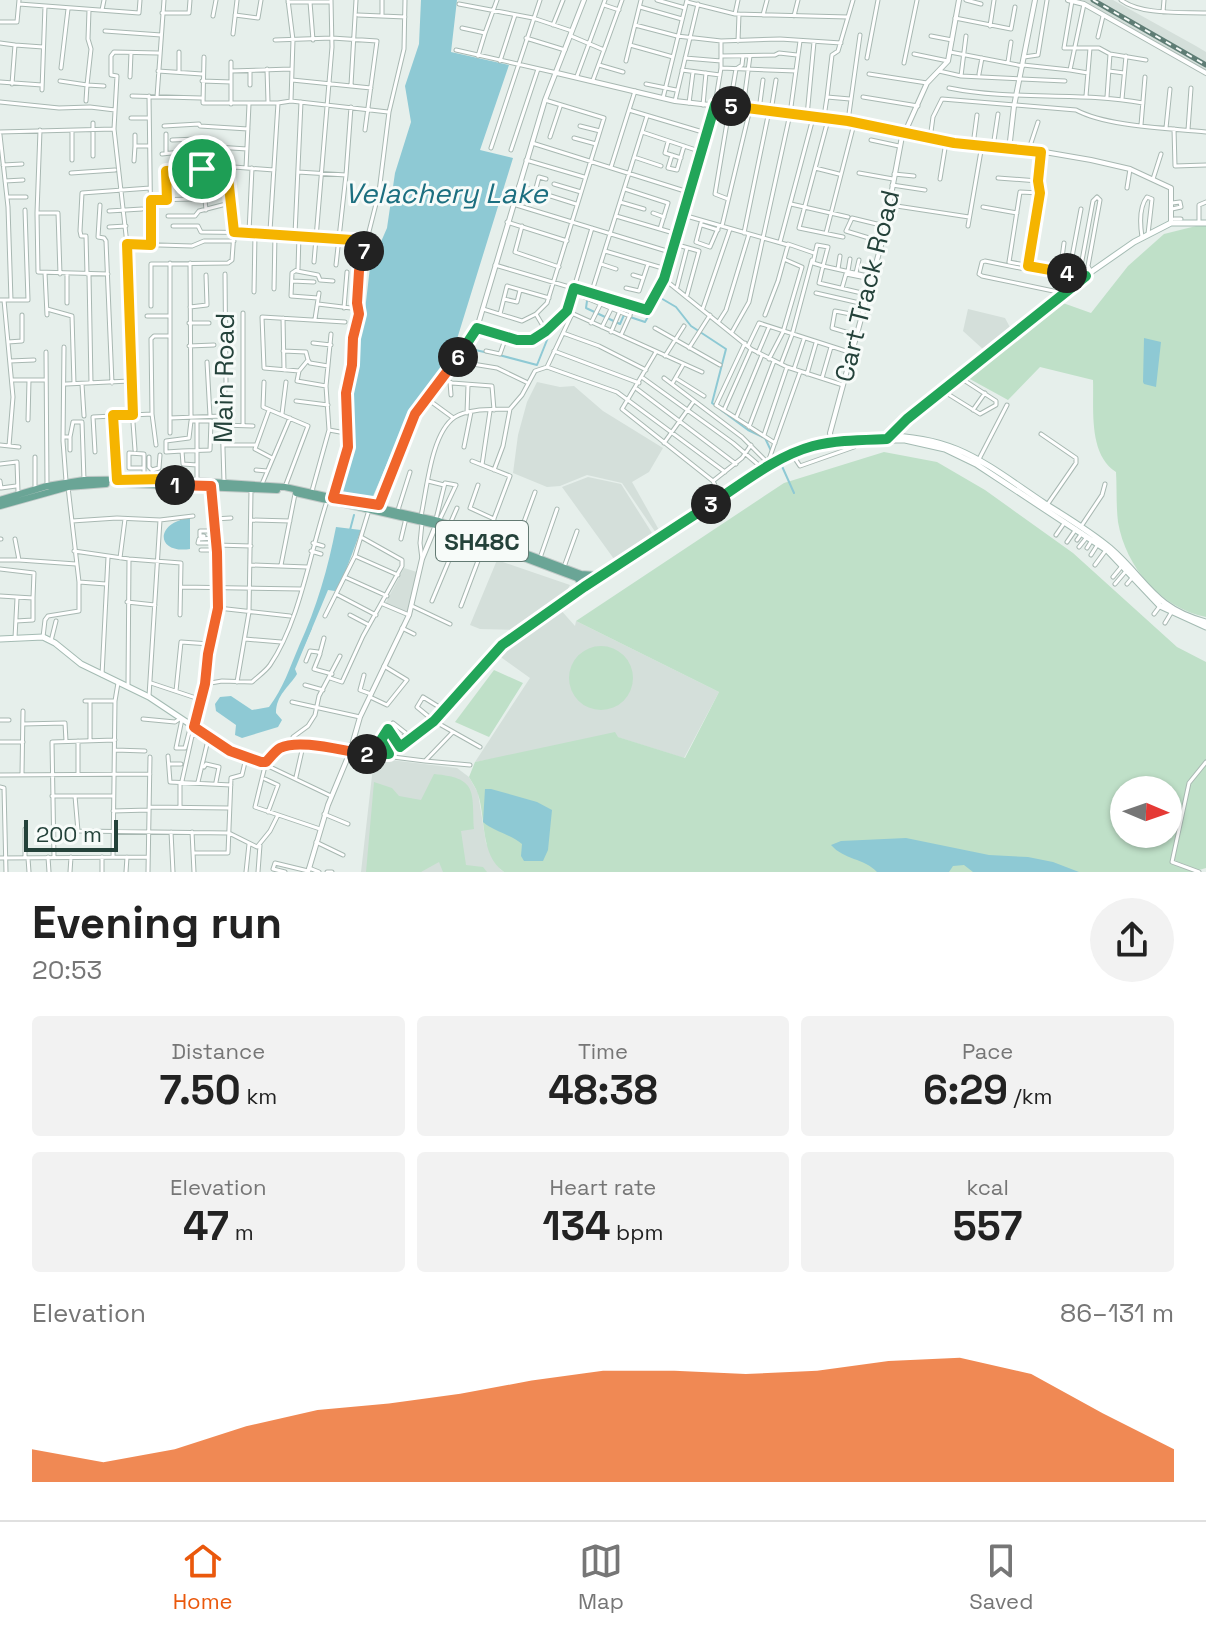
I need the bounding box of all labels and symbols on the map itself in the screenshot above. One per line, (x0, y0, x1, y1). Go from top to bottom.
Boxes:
pin: 5 (711, 86, 751, 126)
pin (168, 135, 236, 203)
water label: Velachery Lake (344, 175, 549, 211)
street label: Cart Track Road (827, 186, 907, 386)
pin: 7 (344, 231, 384, 271)
pin: 4 (1047, 253, 1087, 293)
street label: Main Road (206, 313, 242, 443)
pin: 6 (438, 337, 478, 377)
pin: 1 (155, 465, 195, 505)
pin: 3 (691, 484, 731, 524)
road number: SH48C (436, 521, 528, 561)
pin: 2 (347, 734, 387, 774)
north arrow (1110, 776, 1182, 848)
scale bar (24, 816, 118, 852)

